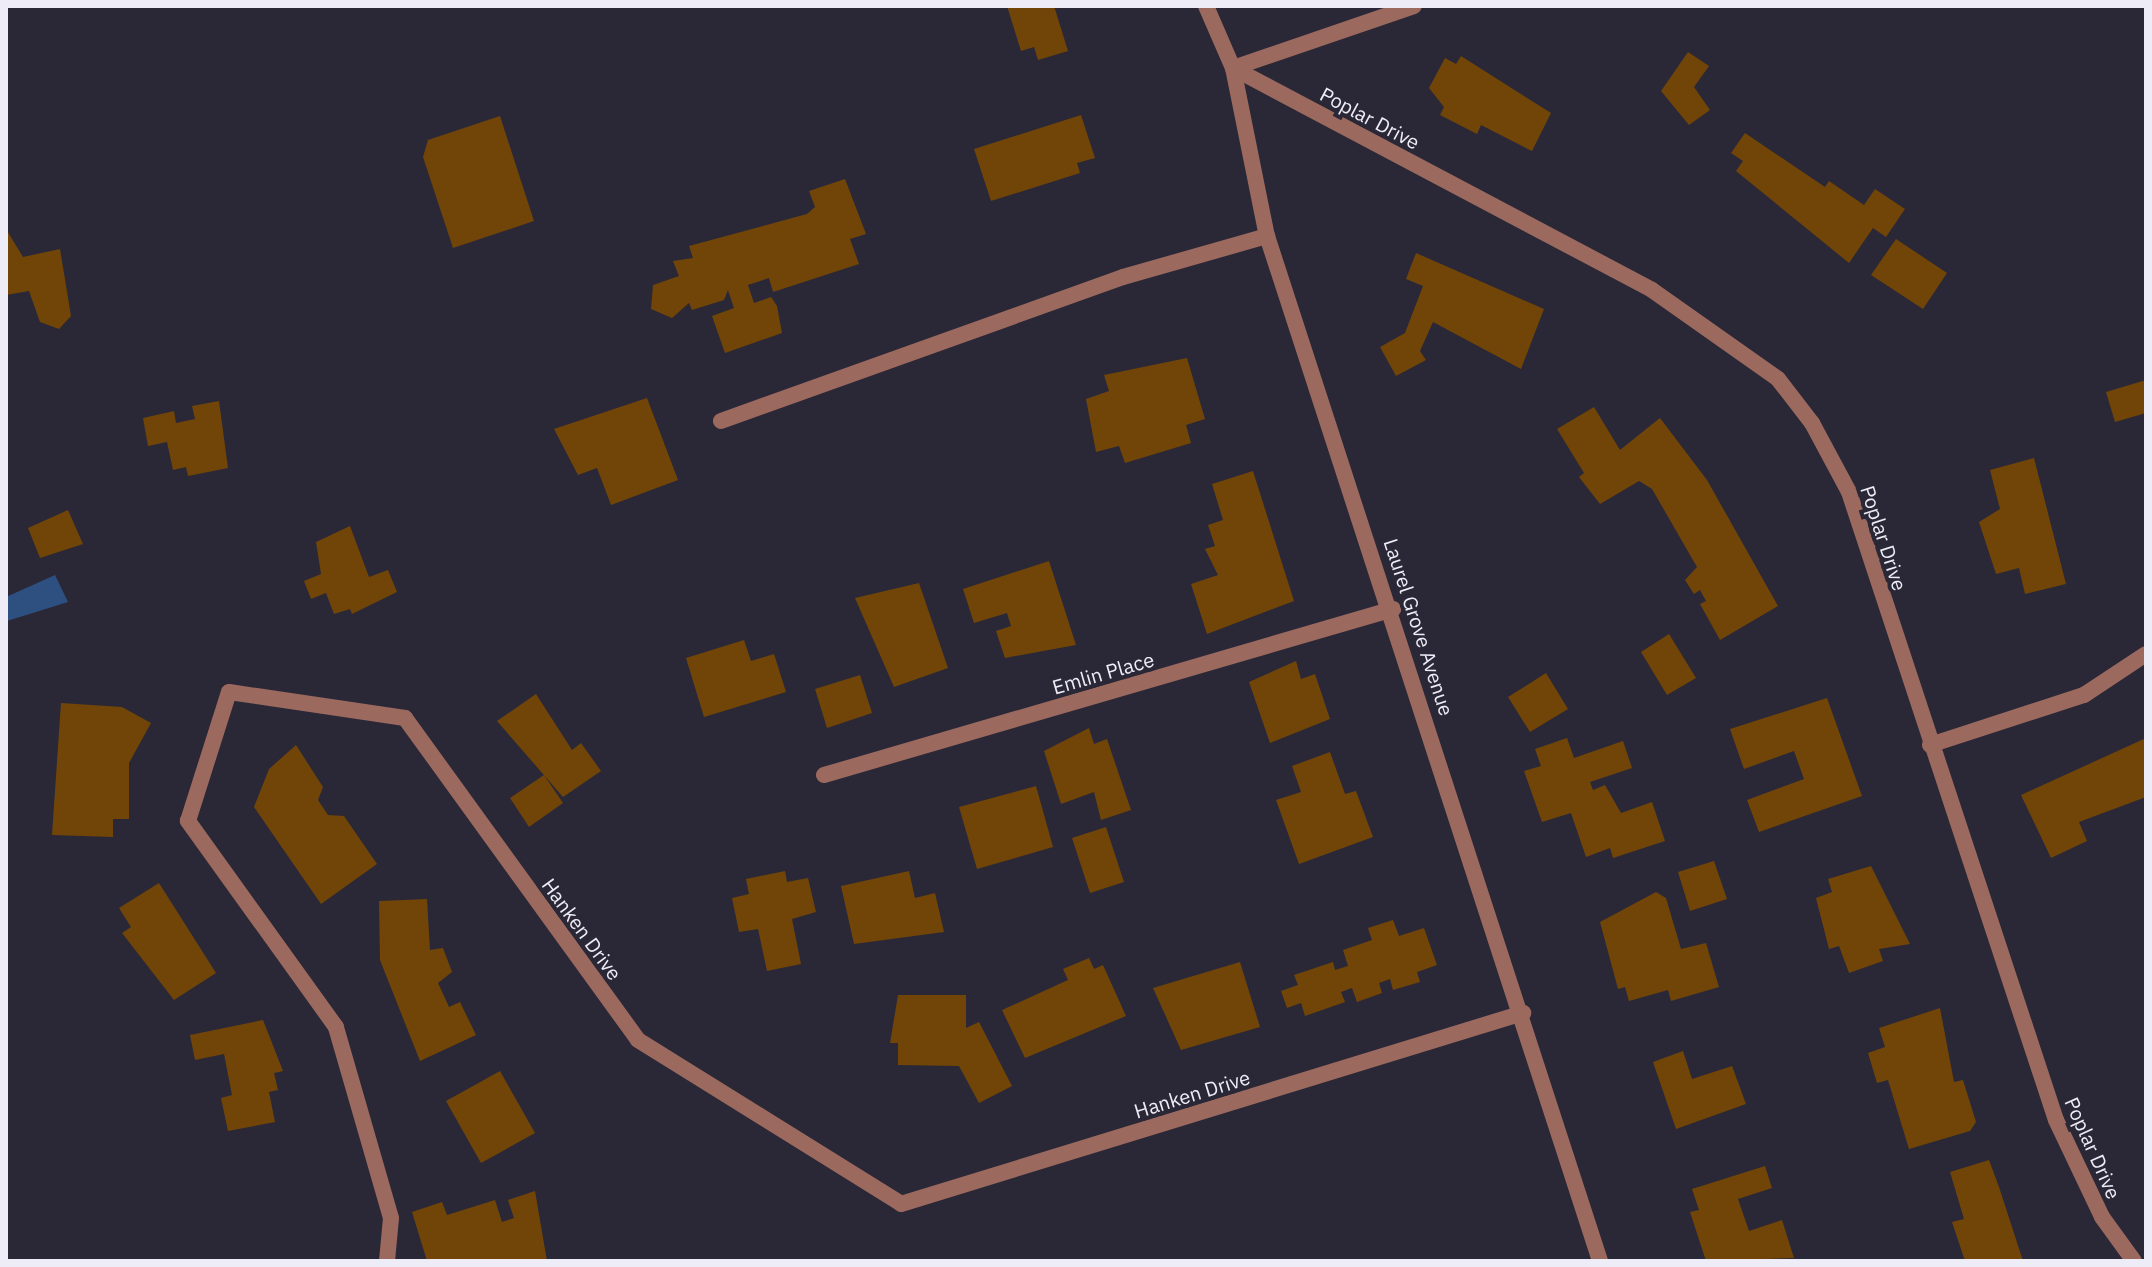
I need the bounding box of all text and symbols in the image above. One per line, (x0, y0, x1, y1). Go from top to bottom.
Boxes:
street label: Poplar Drive (1316, 82, 1424, 154)
street label: Poplar Drive (1856, 482, 1912, 594)
street label: Laurel Grove Avenue (1379, 535, 1459, 719)
street label: Emlin Place (1049, 647, 1157, 699)
street label: Hanken Drive (537, 873, 627, 985)
street label: Hanken Drive (1131, 1065, 1253, 1123)
street label: Poplar Drive (2060, 1093, 2126, 1203)

